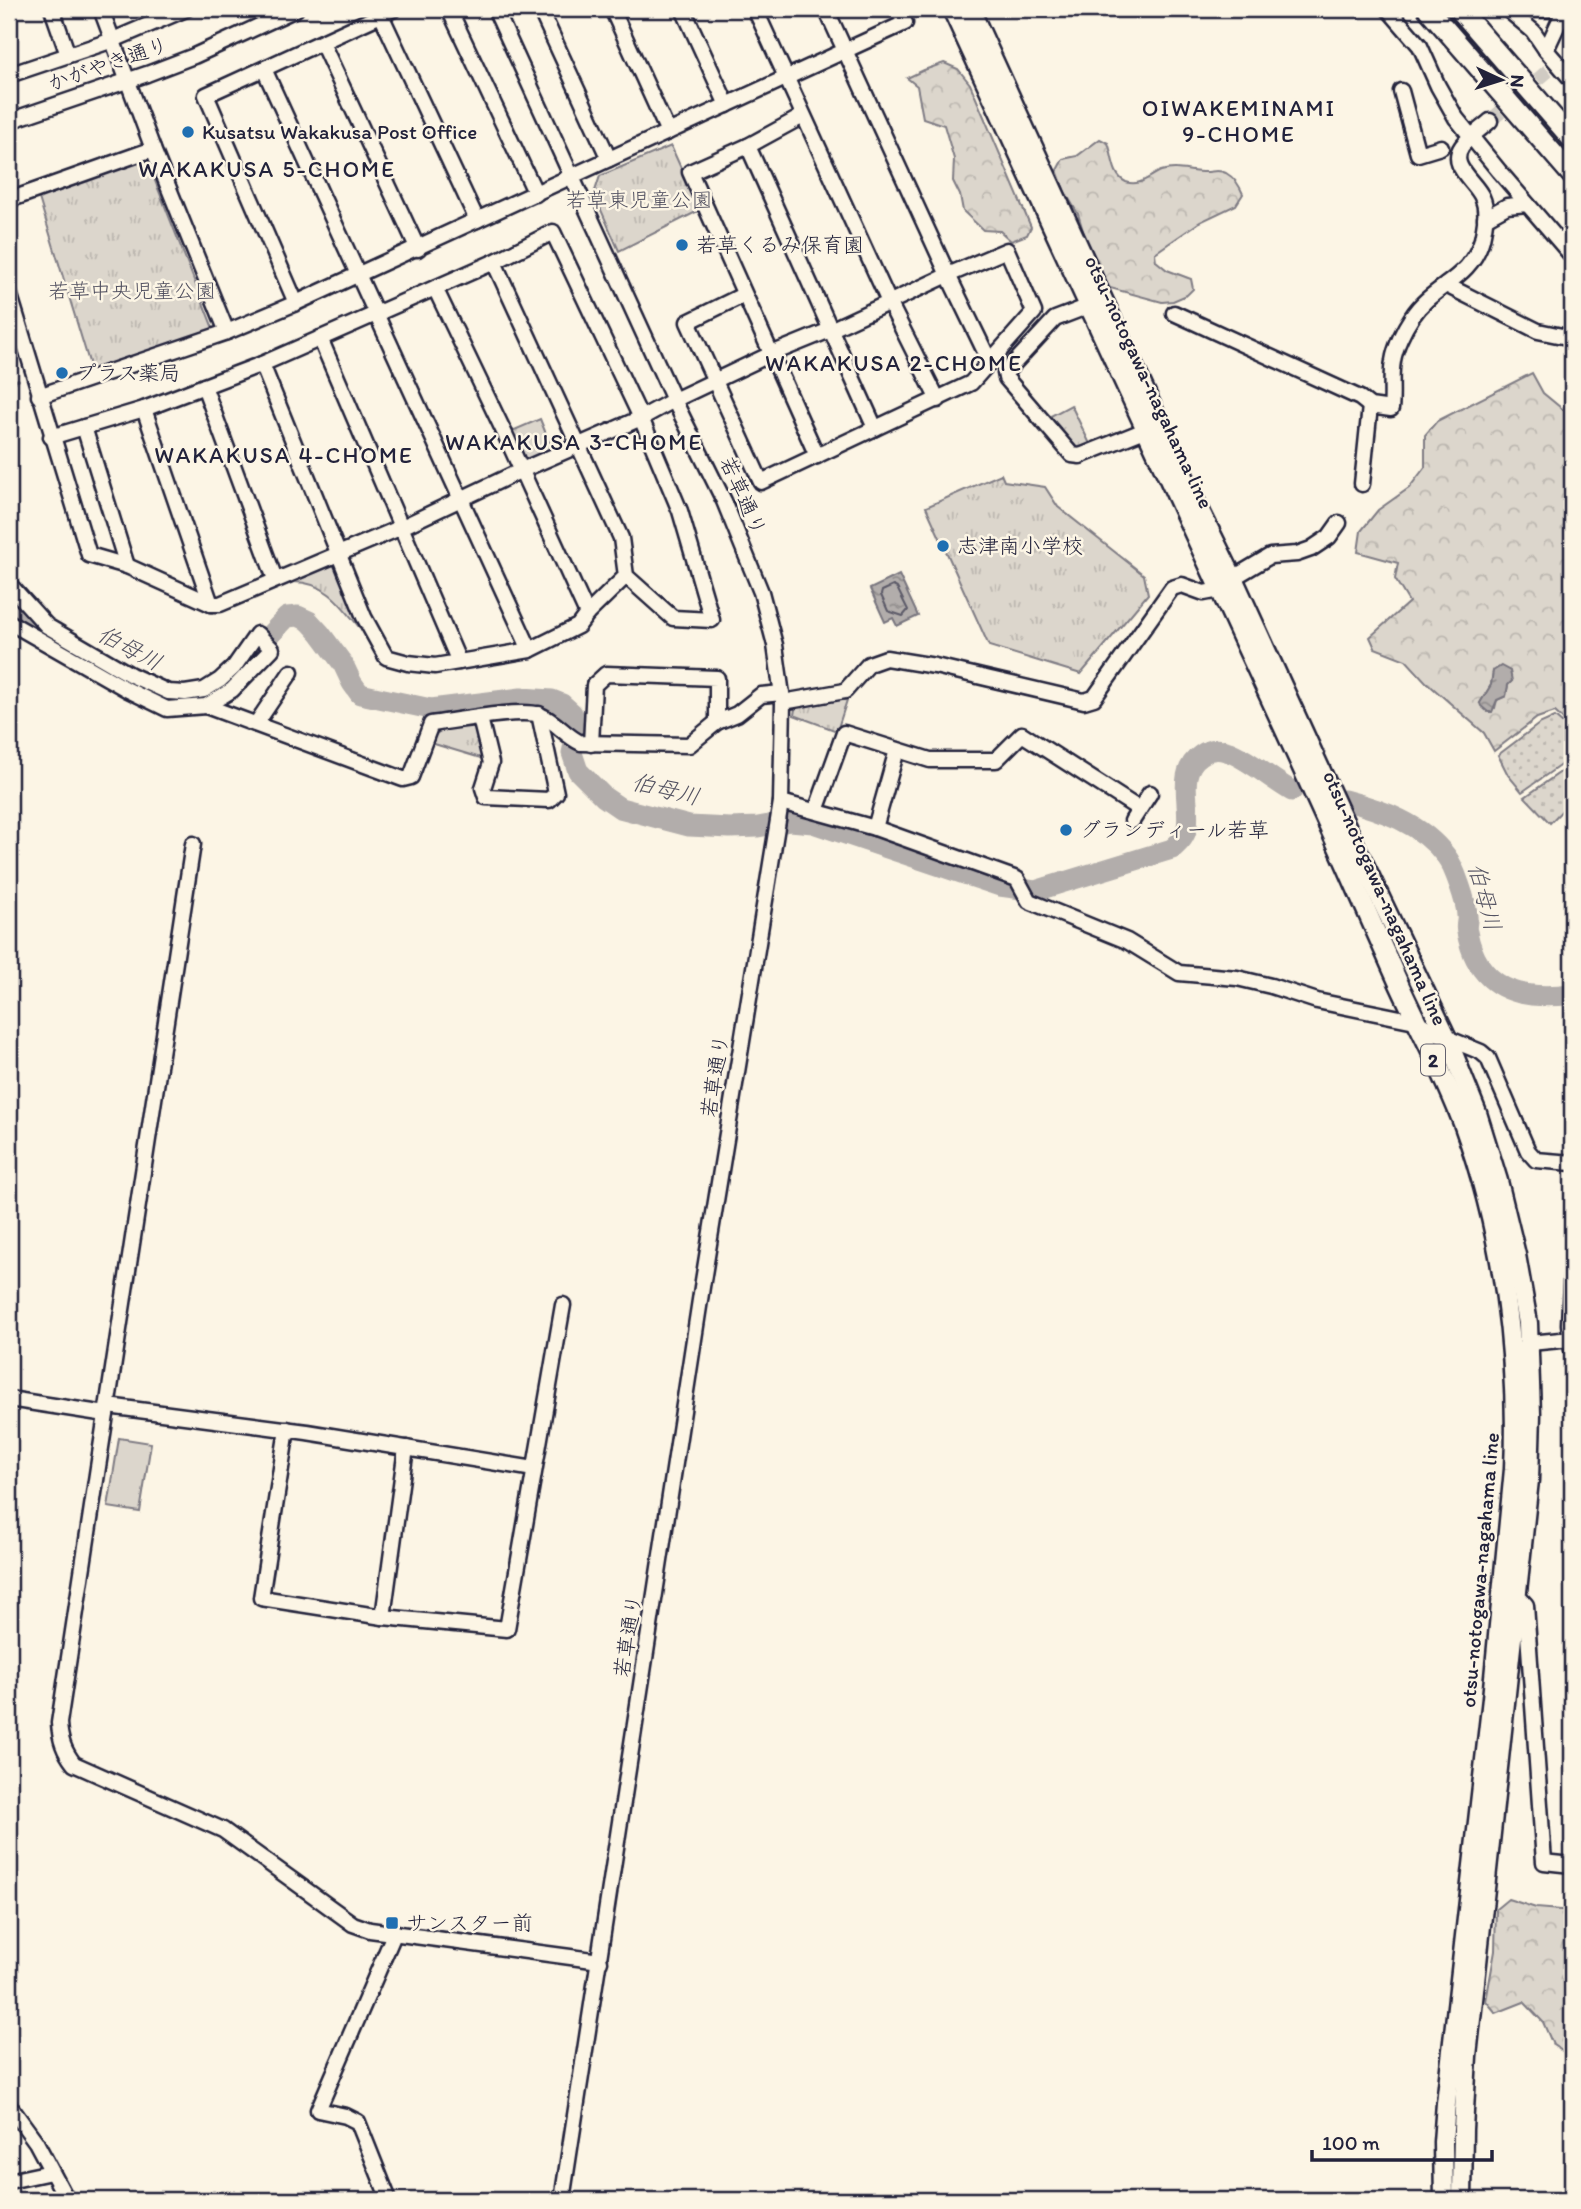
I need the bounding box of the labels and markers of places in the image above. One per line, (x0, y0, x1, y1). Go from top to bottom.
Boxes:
place label: Kusatsu Wakakusa Post Office (202, 119, 477, 144)
marker: Kusatsu Wakakusa Post Office (180, 124, 196, 140)
place label: 若草くるみ保育園 (696, 232, 864, 257)
marker: 若草くるみ保育園 (674, 237, 690, 253)
place label: プラス薬局 (76, 360, 180, 385)
marker: プラス薬局 (54, 365, 70, 381)
place label: 志津南小学校 (957, 533, 1083, 558)
marker: 志津南小学校 (935, 538, 951, 554)
place label: グランディール若草 (1080, 817, 1269, 842)
marker: グランディール若草 (1058, 822, 1074, 838)
place label: サンスター前 (406, 1910, 532, 1935)
marker: サンスター前 (384, 1915, 400, 1931)

